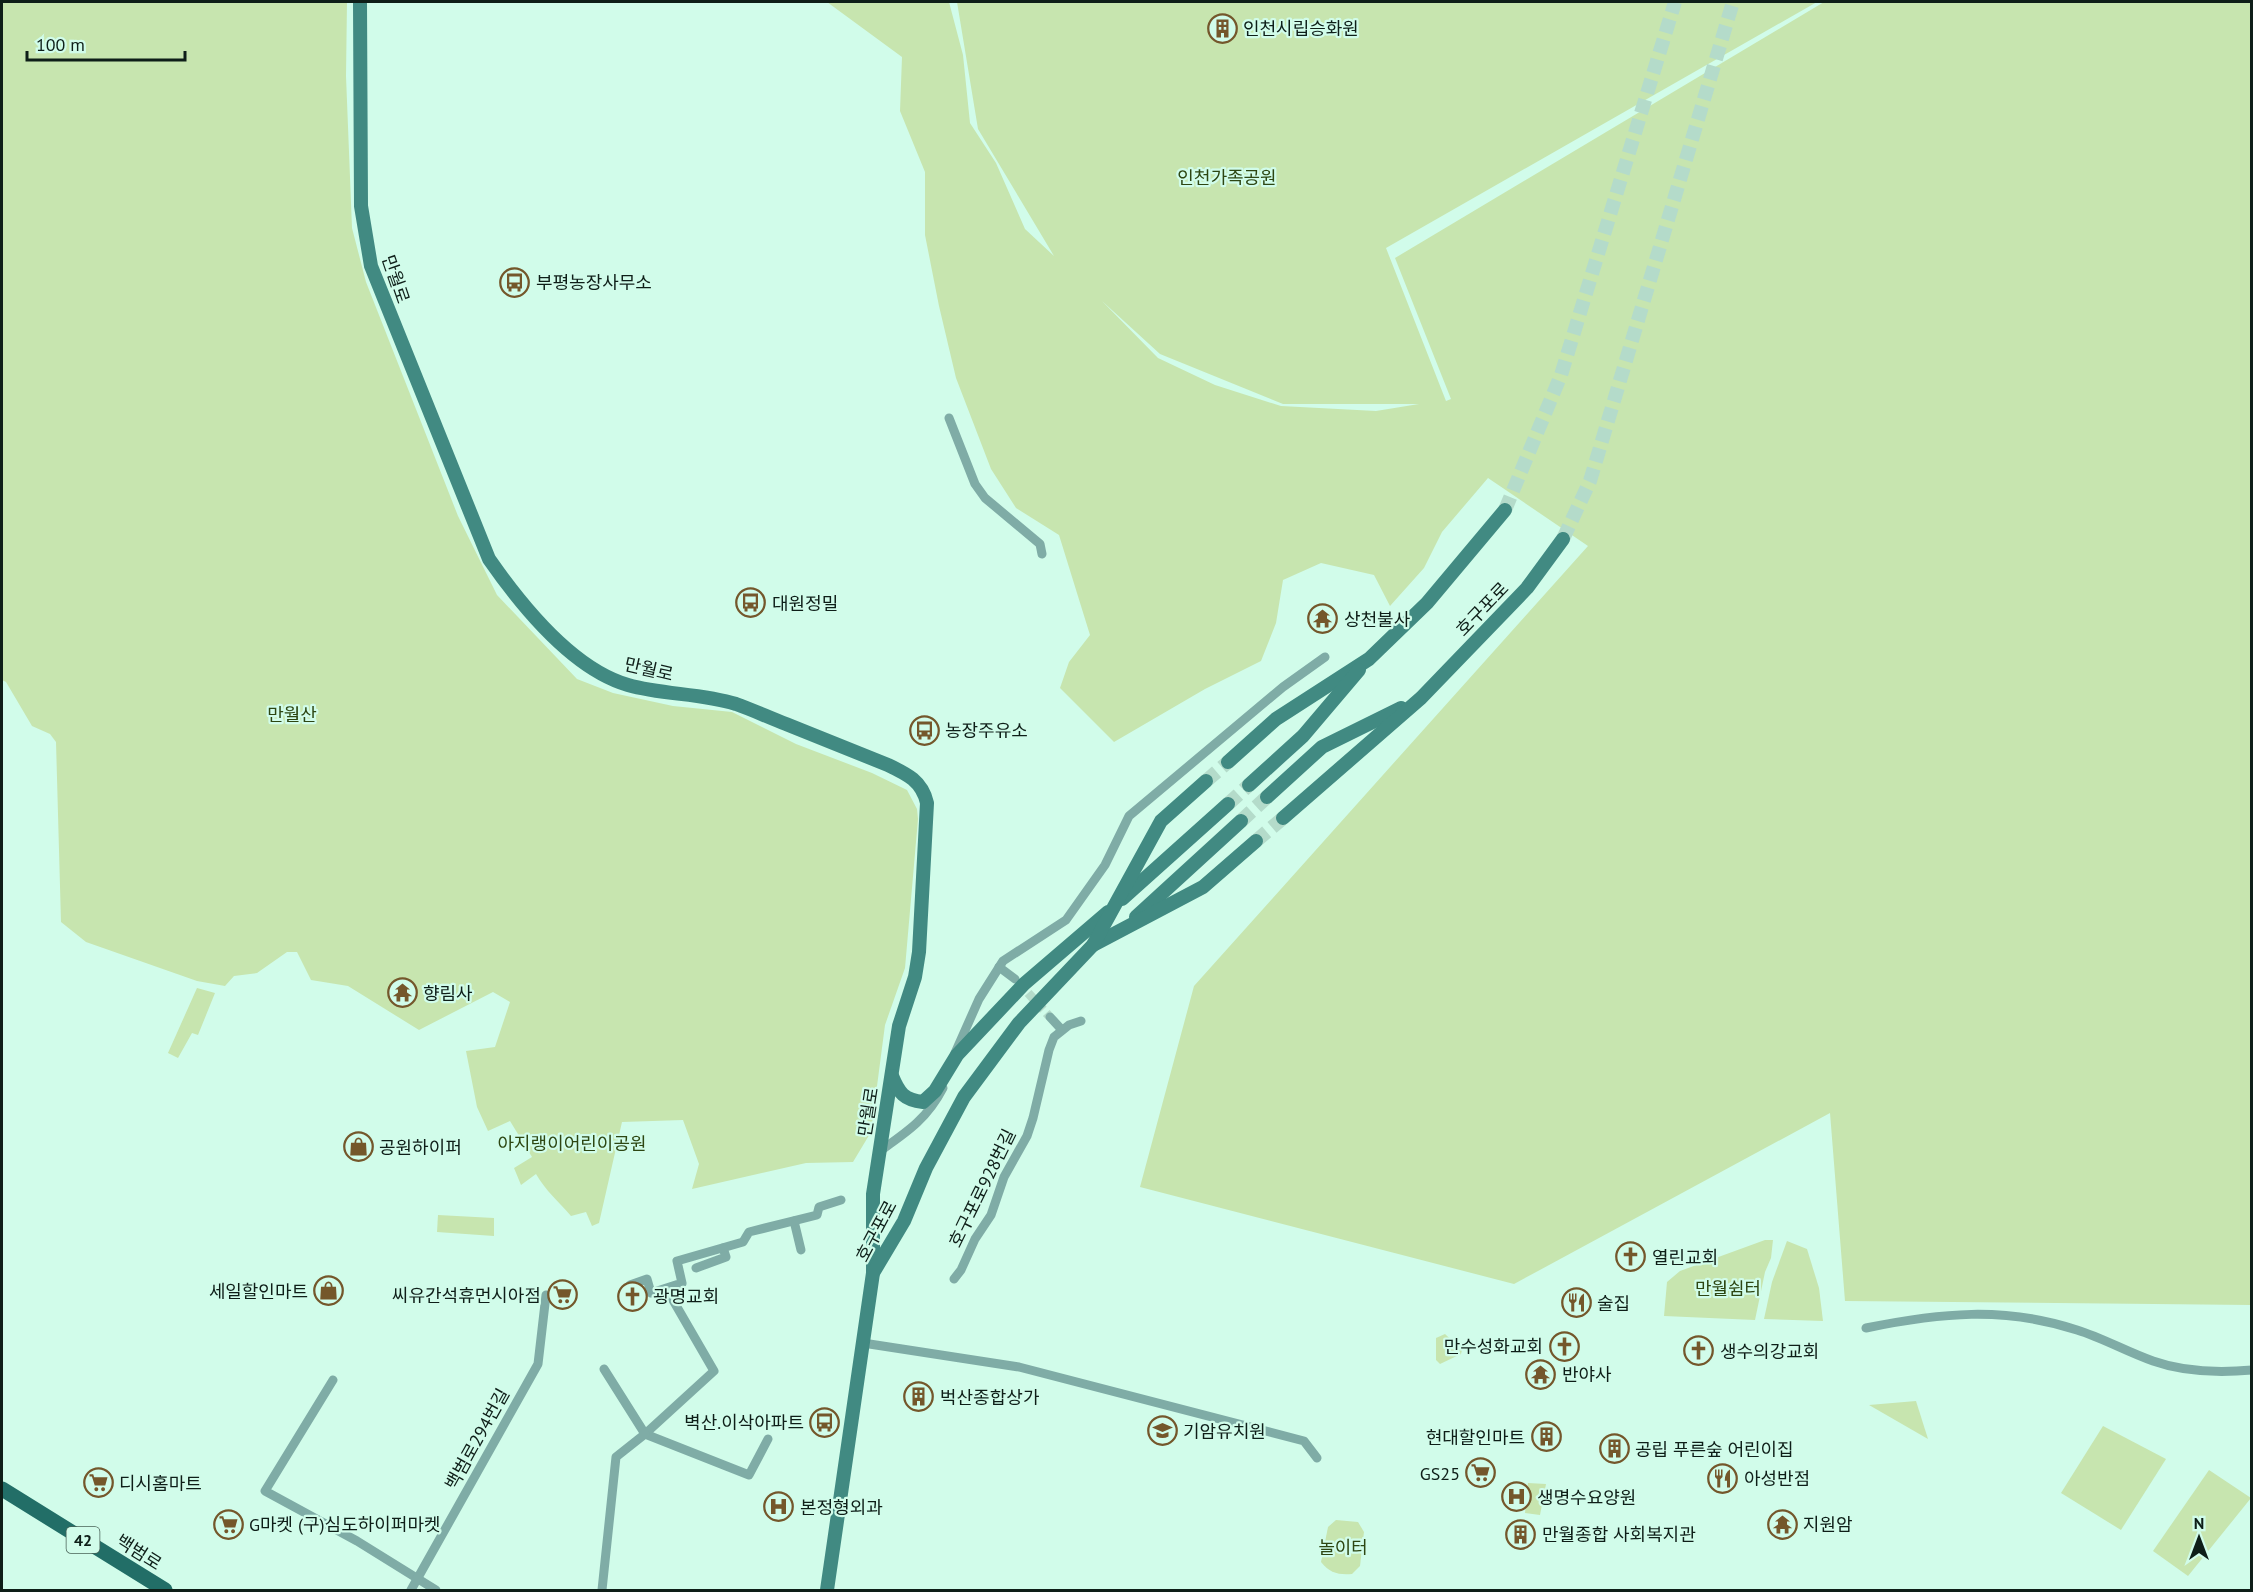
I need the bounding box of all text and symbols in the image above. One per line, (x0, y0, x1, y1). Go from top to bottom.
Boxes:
building icon: 인천시립승화원 (1206, 12, 1238, 44)
place label: 인천시립승화원 (1243, 17, 1359, 40)
scale bar (27, 24, 184, 62)
text: 100 m (36, 33, 85, 56)
park label: 인천가족공원 (1177, 166, 1277, 189)
street label: 만월로 (377, 252, 415, 306)
bus stop icon: 부평농장사무소 (499, 266, 531, 298)
place label: 부평농장사무소 (536, 271, 652, 294)
street label: 호구포로 (1451, 577, 1513, 641)
bus stop icon: 대원정밀 (735, 587, 767, 619)
place label: 대원정밀 (772, 592, 838, 615)
temple icon: 상천불사 (1307, 603, 1339, 635)
place label: 상천불사 (1344, 608, 1411, 631)
street label: 만월로 (622, 652, 676, 686)
park label: 만월산 (267, 703, 317, 726)
bus stop icon: 농장주유소 (908, 714, 940, 746)
place label: 농장주유소 (945, 719, 1028, 742)
temple icon: 향림사 (386, 977, 418, 1009)
place label: 향림사 (423, 982, 473, 1005)
street label: 만월로 (853, 1086, 883, 1138)
street label: 호구포로928번길 (943, 1125, 1021, 1251)
shop icon: 공원하이퍼 (342, 1131, 374, 1163)
park label: 아지랭이어린이공원 (497, 1132, 647, 1155)
place label: 공원하이퍼 (379, 1136, 462, 1159)
street label: 호구포로 (850, 1196, 902, 1266)
church icon: 열린교회 (1615, 1241, 1647, 1273)
place label: 열린교회 (1652, 1246, 1718, 1269)
shop icon: 세일할인마트 (313, 1275, 345, 1307)
park label: 만월쉼터 (1695, 1277, 1761, 1300)
supermarket icon: 씨유간석휴먼시아점 (546, 1279, 578, 1311)
place label: 세일할인마트 (209, 1280, 308, 1303)
church icon: 광명교회 (616, 1280, 648, 1312)
place label: 씨유간석휴먼시아점 (392, 1284, 541, 1307)
place label: 광명교회 (653, 1285, 719, 1308)
restaurant icon: 술집 (1560, 1287, 1592, 1319)
place label: 술집 (1597, 1292, 1630, 1315)
church icon: 만수성화교회 (1548, 1330, 1580, 1362)
place label: 만수성화교회 (1444, 1335, 1543, 1358)
church icon: 생수의강교회 (1683, 1335, 1715, 1367)
place label: 생수의강교회 (1720, 1340, 1819, 1363)
temple icon: 반야사 (1525, 1358, 1557, 1390)
place label: 반야사 (1562, 1363, 1612, 1386)
building icon: 벅산종합상가 (903, 1381, 935, 1413)
street label: 백범로294번길 (440, 1384, 514, 1494)
place label: 벅산종합상가 (940, 1386, 1040, 1409)
bus stop icon: 벽산.이삭아파트 (809, 1406, 841, 1438)
place label: 벽산.이삭아파트 (684, 1411, 804, 1434)
school or university icon: 기암유치원 (1146, 1415, 1178, 1447)
place label: 기암유치원 (1183, 1420, 1266, 1443)
building icon: 현대할인마트 (1530, 1421, 1562, 1453)
place label: 현대할인마트 (1426, 1426, 1525, 1449)
building icon: 공립 푸른숲 어린이집 (1598, 1433, 1630, 1465)
place label: 공립 푸른숲 어린이집 (1635, 1438, 1794, 1461)
supermarket icon: GS25 (1465, 1457, 1497, 1489)
place label: GS25 (1420, 1462, 1460, 1485)
restaurant icon: 아성반점 (1707, 1462, 1739, 1494)
supermarket icon: 디시홈마트 (82, 1467, 114, 1499)
place label: 아성반점 (1744, 1467, 1810, 1490)
place label: 디시홈마트 (119, 1472, 202, 1495)
hospital icon: 생명수요양원 (1500, 1481, 1532, 1513)
place label: 생명수요양원 (1537, 1486, 1636, 1509)
hospital icon: 본정형외과 (763, 1491, 795, 1523)
place label: 본정형외과 (800, 1496, 883, 1519)
supermarket icon: G마켓 (구)심도하이퍼마켓 (212, 1508, 244, 1540)
temple icon: 지원암 (1766, 1508, 1798, 1540)
north arrow (2169, 1508, 2229, 1568)
place label: G마켓 (구)심도하이퍼마켓 (249, 1513, 441, 1536)
place label: 지원암 (1803, 1513, 1853, 1536)
text: N (2194, 1513, 2204, 1533)
building icon: 만월종합 사회복지관 (1505, 1518, 1537, 1550)
place label: 만월종합 사회복지관 (1542, 1523, 1696, 1546)
road number: 42 (66, 1527, 100, 1553)
street label: 백범로 (112, 1529, 166, 1575)
park label: 놀이터 (1318, 1536, 1368, 1559)

